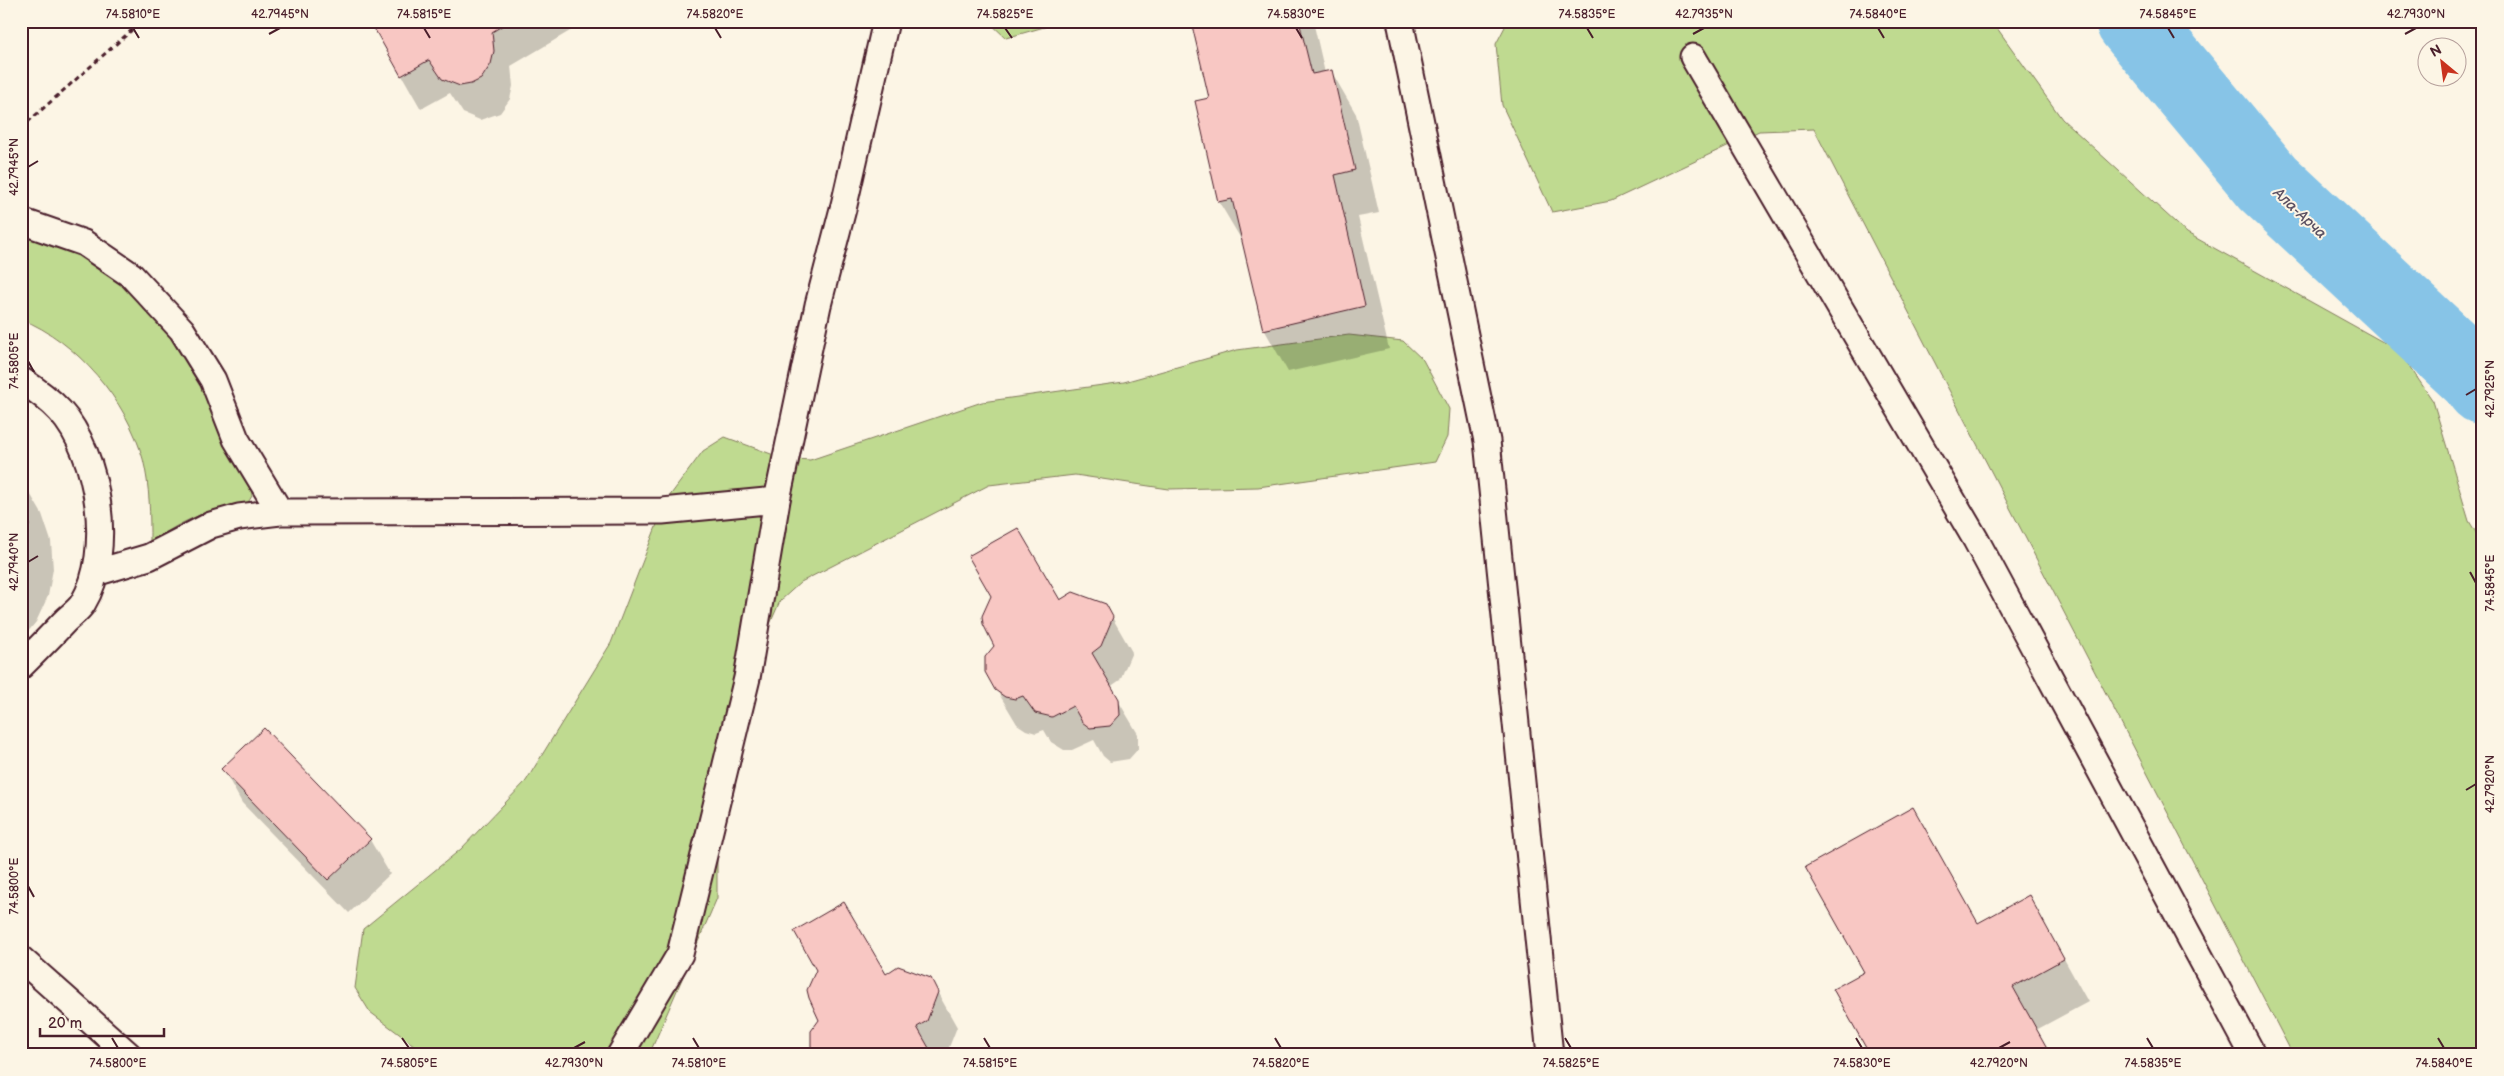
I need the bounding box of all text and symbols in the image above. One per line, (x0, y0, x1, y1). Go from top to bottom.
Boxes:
text: 74.5810°E (106, 7, 160, 22)
text: 42.7945°N (251, 7, 309, 22)
text: 74.5815°E (397, 7, 451, 22)
text: 74.5820°E (686, 7, 744, 22)
text: 74.5825°E (977, 7, 1033, 22)
text: 74.5830°E (1267, 7, 1325, 22)
text: 74.5835°E (1559, 7, 1616, 22)
text: 42.7935°N (1675, 7, 1733, 22)
text: 74.5840°E (1849, 7, 1907, 22)
text: 74.5845°E (2140, 7, 2197, 22)
text: 42.7930°N (2387, 7, 2445, 22)
north arrow (2416, 38, 2466, 88)
text: N (2427, 41, 2445, 61)
text: 42.7945°N (7, 138, 22, 196)
water label: Ала-Арча (2268, 183, 2330, 243)
text: 74.5805°E (7, 333, 22, 389)
text: 42.7925°N (2483, 360, 2498, 418)
text: 42.7940°N (7, 533, 22, 591)
text: 74.5845°E (2483, 554, 2498, 611)
text: 42.7920°N (2483, 755, 2498, 813)
text: 74.5800°E (7, 857, 22, 914)
scale bar (40, 1006, 164, 1038)
text: 20 m (48, 1014, 82, 1033)
text: 74.5800°E (90, 1056, 147, 1071)
text: 74.5805°E (381, 1056, 437, 1071)
text: 42.7930°N (545, 1056, 603, 1071)
text: 74.5810°E (672, 1056, 726, 1071)
text: 74.5815°E (963, 1056, 1017, 1071)
text: 74.5820°E (1252, 1056, 1310, 1071)
text: 74.5825°E (1543, 1056, 1599, 1071)
text: 74.5830°E (1833, 1056, 1891, 1071)
text: 42.7920°N (1970, 1056, 2028, 1071)
text: 74.5835°E (2125, 1056, 2182, 1071)
text: 74.5840°E (2415, 1056, 2473, 1071)

